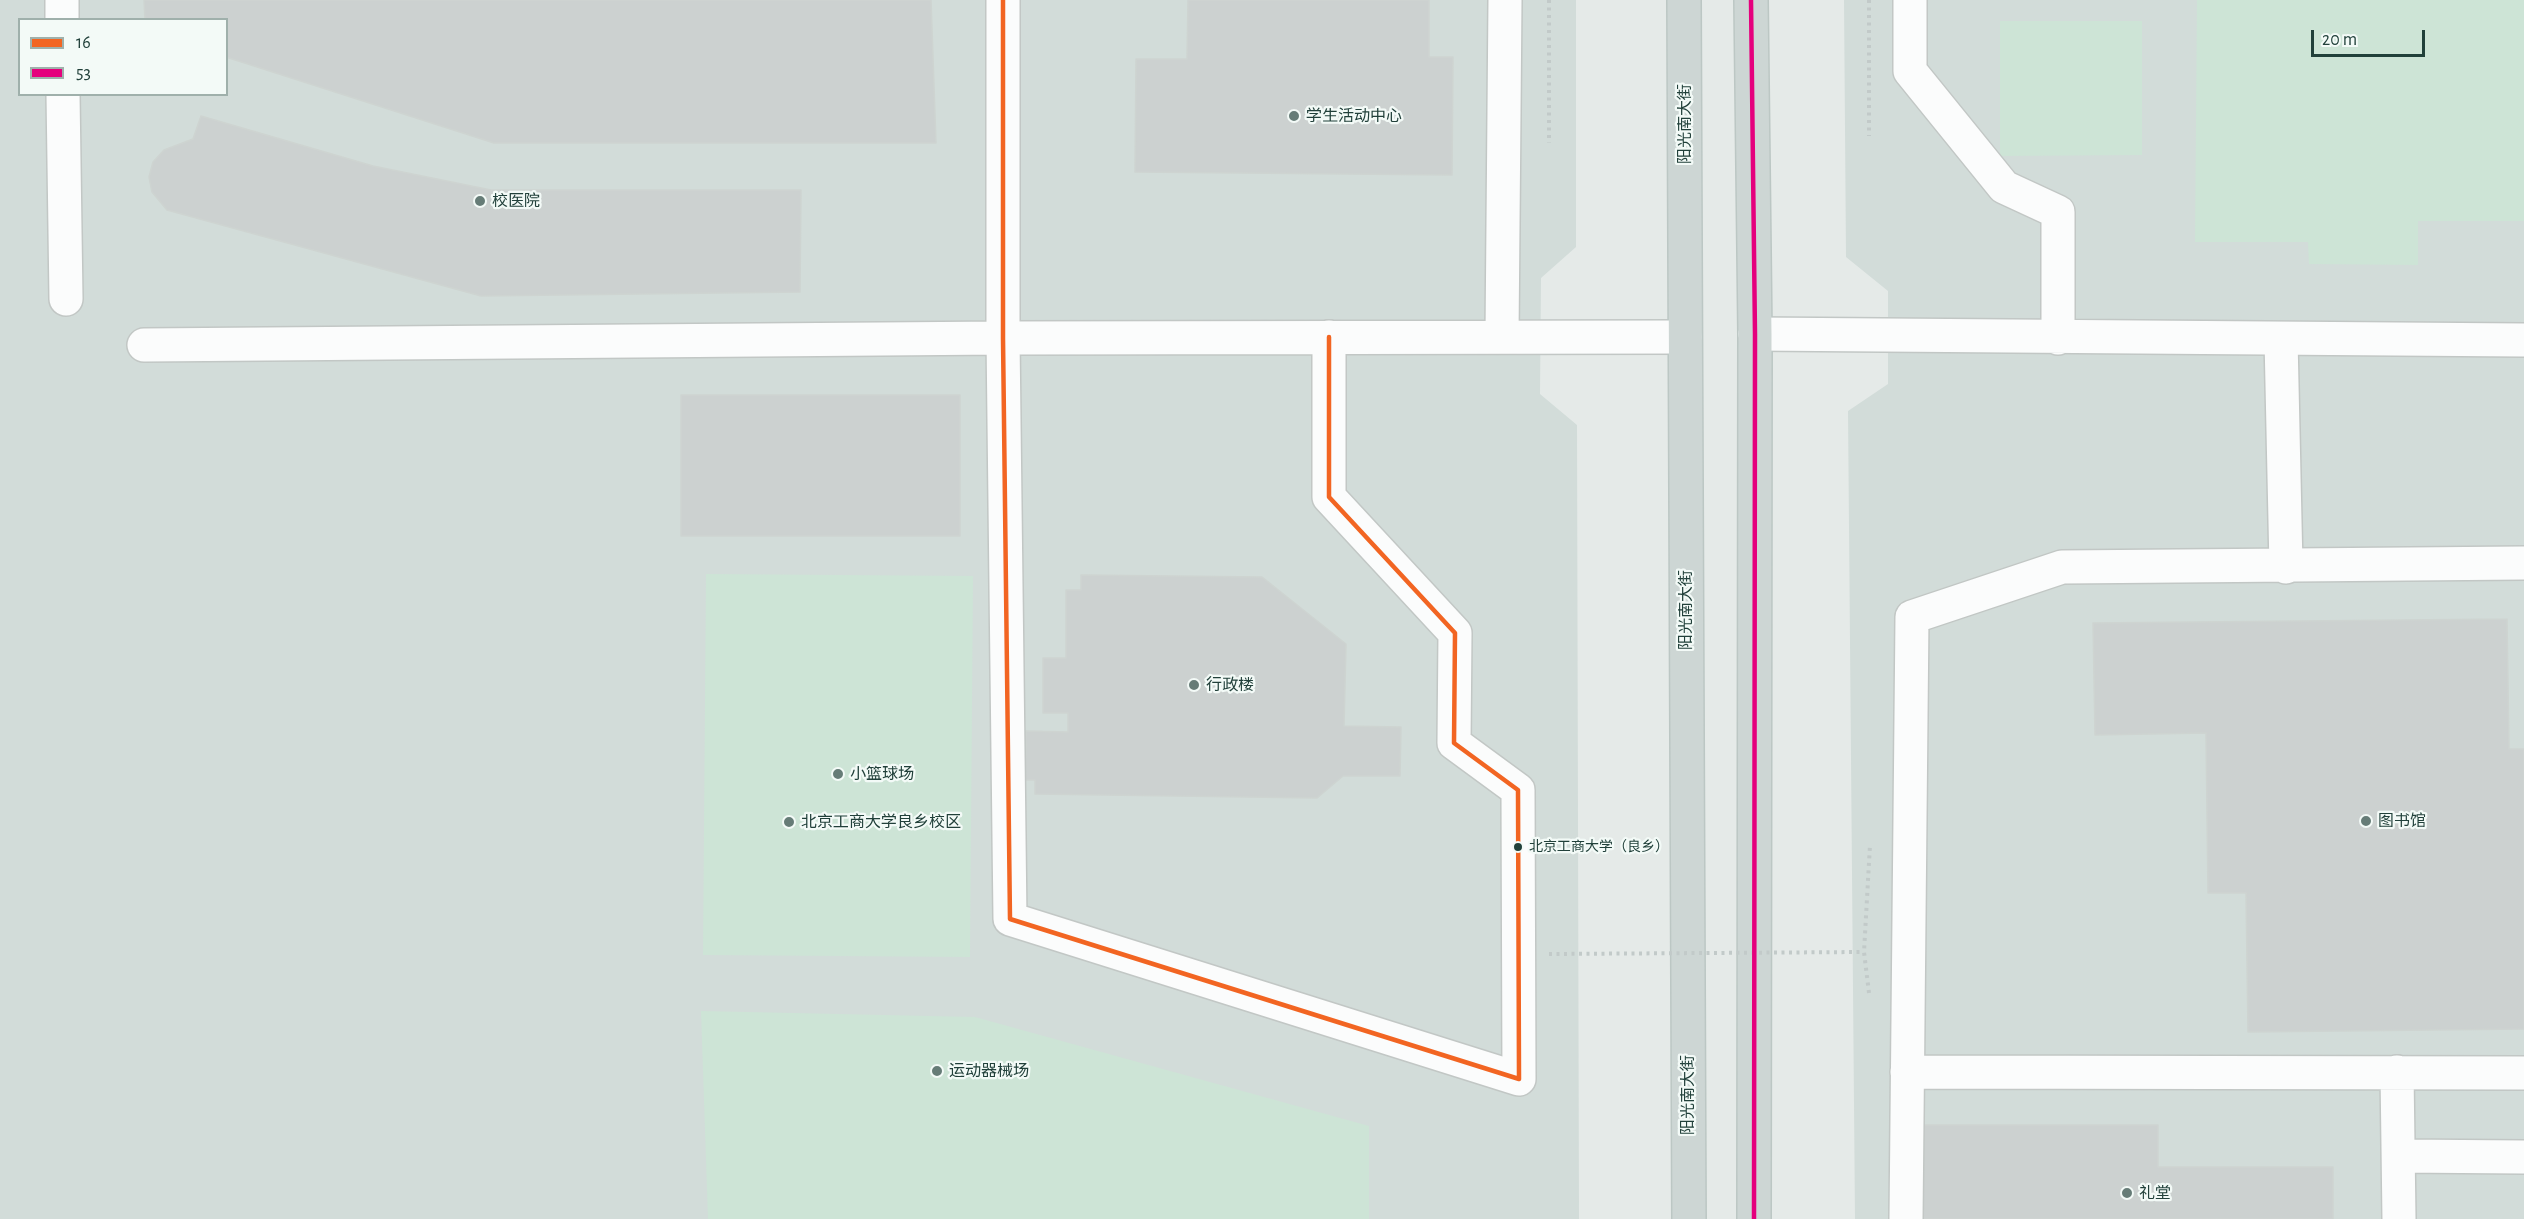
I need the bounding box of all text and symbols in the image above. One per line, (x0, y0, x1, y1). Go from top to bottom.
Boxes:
legend (18, 18, 228, 96)
scale bar (2314, 18, 2428, 56)
text: 20 m (2322, 31, 2357, 49)
text: 16 (76, 34, 91, 52)
text: 53 (76, 64, 91, 82)
street label: 阳光南大街 (1675, 84, 1695, 164)
place label: 学生活动中心 (1306, 106, 1402, 126)
marker: 学生活动中心 (1287, 109, 1301, 123)
place label: 校医院 (492, 191, 540, 211)
marker: 校医院 (473, 194, 487, 208)
street label: 阳光南大街 (1676, 570, 1696, 650)
place label: 行政楼 (1206, 675, 1254, 695)
marker: 行政楼 (1187, 678, 1201, 692)
place label: 小篮球场 (850, 764, 914, 784)
marker: 小篮球场 (831, 767, 845, 781)
place label: 图书馆 (2378, 811, 2426, 831)
place label: 北京工商大学良乡校区 (801, 812, 961, 832)
marker: 图书馆 (2359, 814, 2373, 828)
marker: 北京工商大学良乡校区 (782, 815, 796, 829)
place label: 北京工商大学（良乡） (1529, 839, 1669, 855)
marker: 北京工商大学（良乡） (1512, 841, 1524, 853)
street label: 阳光南大街 (1678, 1055, 1698, 1135)
place label: 运动器械场 (949, 1061, 1029, 1081)
marker: 运动器械场 (930, 1064, 944, 1078)
place label: 礼堂 (2139, 1183, 2171, 1203)
marker: 礼堂 (2120, 1186, 2134, 1200)

